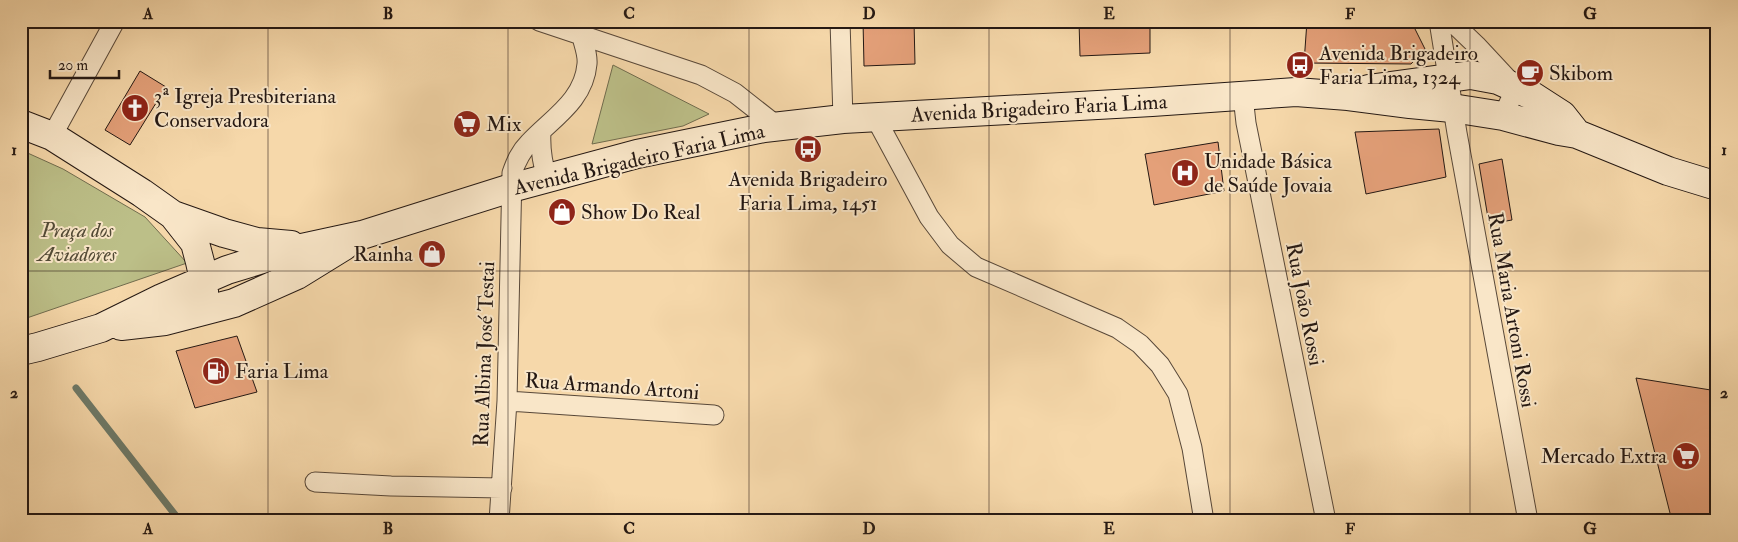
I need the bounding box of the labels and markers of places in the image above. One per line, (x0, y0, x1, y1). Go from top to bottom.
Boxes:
place label: Avenida Brigadeiro Faria Lima, 1324 (1318, 40, 1478, 91)
bus stop icon: Avenida Brigadeiro Faria Lima, 1324 (1285, 50, 1315, 80)
cafe icon: Skibom (1515, 58, 1545, 88)
place label: Skibom (1549, 60, 1613, 87)
place label: 3ª Igreja Presbiteriana Conservadora (154, 83, 336, 134)
church icon: 3ª Igreja Presbiteriana Conservadora (120, 93, 150, 123)
supermarket icon: Mix (452, 109, 482, 139)
place label: Mix (486, 111, 522, 138)
bus stop icon: Avenida Brigadeiro Faria Lima, 1451 (793, 134, 823, 164)
place label: Unidade Básica de Saúde Jovaia (1204, 148, 1332, 199)
hospital icon: Unidade Básica de Saúde Jovaia (1170, 158, 1200, 188)
place label: Avenida Brigadeiro Faria Lima, 1451 (728, 166, 887, 217)
shop icon: Show Do Real (547, 197, 577, 227)
place label: Show Do Real (581, 199, 701, 226)
shop icon: Rainha (417, 239, 447, 269)
place label: Rainha (353, 241, 413, 268)
fuel station icon: Faria Lima (201, 356, 231, 386)
place label: Faria Lima (235, 358, 329, 385)
supermarket icon: Mercado Extra (1671, 441, 1701, 471)
place label: Mercado Extra (1541, 443, 1667, 470)

